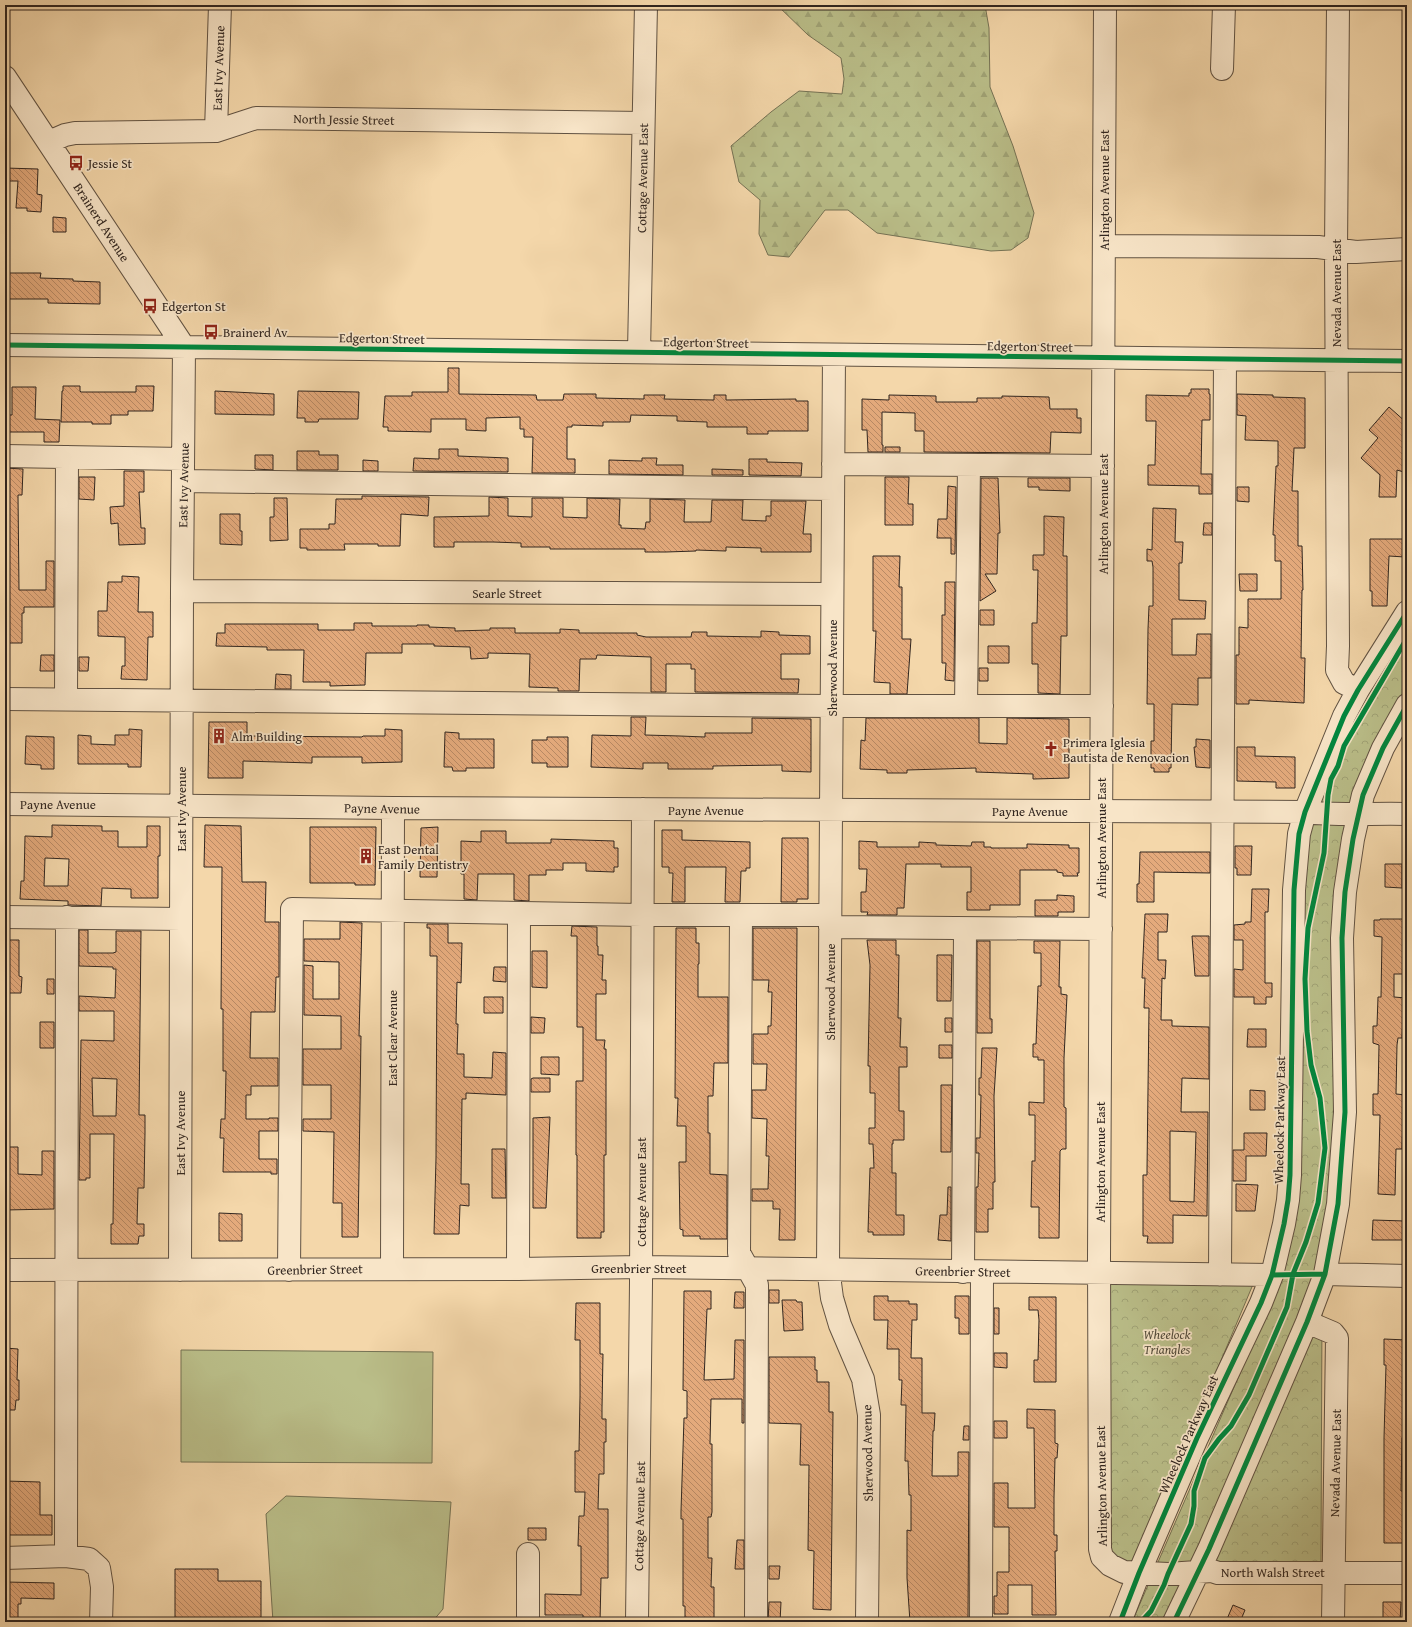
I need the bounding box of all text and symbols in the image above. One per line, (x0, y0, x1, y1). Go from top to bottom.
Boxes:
street label: East Ivy Avenue (208, 25, 229, 111)
street label: North Jessie Street (293, 109, 395, 130)
street label: Cottage Avenue East (632, 123, 653, 233)
street label: Arlington Avenue East (1095, 129, 1114, 250)
bus stop icon: Jessie St (67, 154, 85, 172)
place label: Jessie St (86, 154, 132, 173)
street label: Brainerd Avenue (69, 179, 134, 266)
street label: Nevada Avenue East (1327, 239, 1346, 347)
bus stop icon: Edgerton St (141, 297, 159, 315)
place label: Edgerton St (162, 297, 226, 316)
bus stop icon: Brainerd Av (202, 323, 220, 341)
place label: Brainerd Av (223, 323, 288, 342)
street label: Edgerton Street (339, 328, 425, 349)
street label: Edgerton Street (663, 332, 749, 353)
street label: Edgerton Street (987, 336, 1073, 357)
street label: East Ivy Avenue (173, 442, 194, 528)
street label: Arlington Avenue East (1094, 453, 1113, 574)
street label: Searle Street (472, 584, 542, 603)
street label: Sherwood Avenue (823, 619, 842, 717)
building icon: Alm Building (210, 727, 228, 745)
place label: Alm Building (231, 727, 303, 746)
place label: Primera Iglesia Bautista de Renovacion (1063, 733, 1190, 767)
church icon: Primera Iglesia Bautista de Renovacion (1042, 740, 1060, 758)
street label: East Ivy Avenue (172, 766, 191, 852)
street label: Arlington Avenue East (1092, 777, 1111, 898)
street label: Payne Avenue (20, 795, 96, 814)
street label: Payne Avenue (344, 798, 420, 819)
street label: Payne Avenue (668, 801, 744, 820)
street label: Payne Avenue (992, 802, 1068, 821)
place label: East Dental Family Dentistry (378, 840, 469, 874)
building icon: East Dental Family Dentistry (357, 847, 375, 865)
street label: Sherwood Avenue (821, 943, 840, 1041)
street label: East Clear Avenue (383, 990, 402, 1086)
street label: Wheelock Parkway East (1269, 1055, 1290, 1184)
street label: East Ivy Avenue (171, 1090, 190, 1176)
street label: Arlington Avenue East (1091, 1101, 1110, 1222)
street label: Cottage Avenue East (632, 1137, 651, 1247)
street label: Greenbrier Street (267, 1259, 363, 1280)
street label: Greenbrier Street (591, 1259, 687, 1278)
street label: Greenbrier Street (915, 1261, 1011, 1282)
park label: Wheelock Triangles (1144, 1325, 1191, 1359)
street label: Wheelock Parkway East (1154, 1372, 1223, 1497)
street label: Sherwood Avenue (857, 1404, 878, 1502)
street label: Nevada Avenue East (1325, 1408, 1346, 1517)
street label: Arlington Avenue East (1091, 1425, 1112, 1547)
street label: Cottage Avenue East (629, 1461, 650, 1571)
street label: North Walsh Street (1221, 1563, 1325, 1582)

